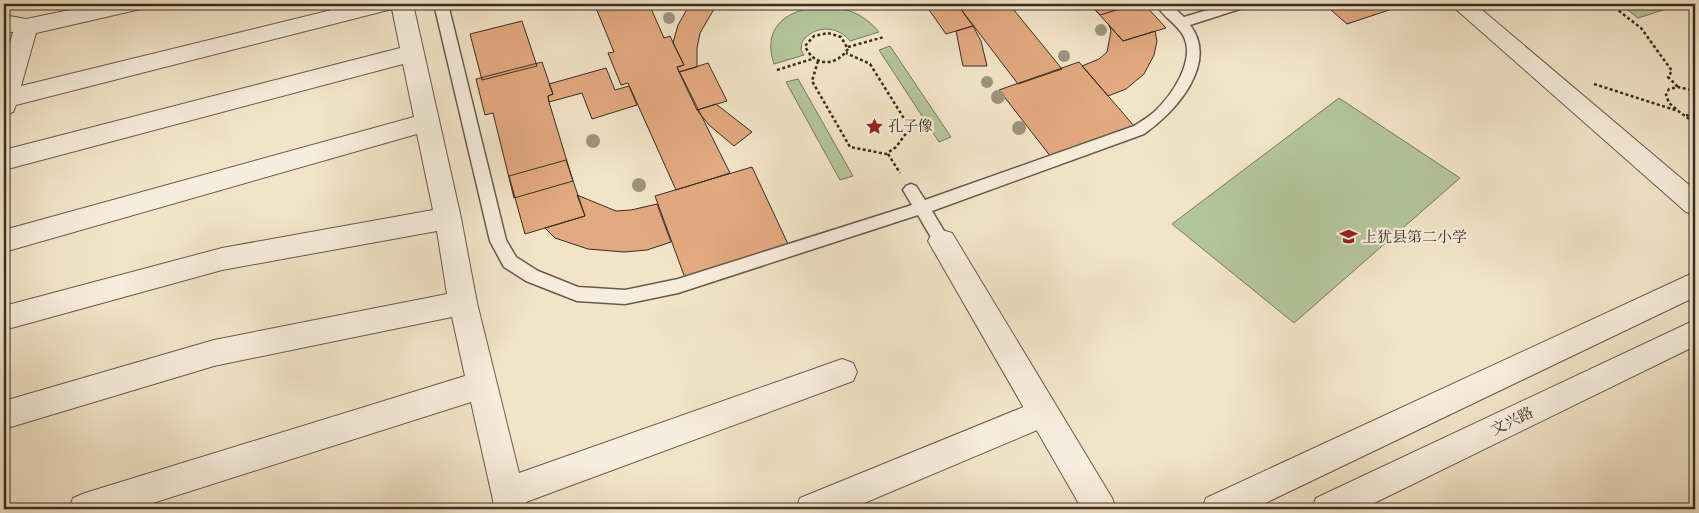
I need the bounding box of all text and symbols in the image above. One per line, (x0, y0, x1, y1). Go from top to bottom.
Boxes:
place icon: 孔子像 (864, 116, 884, 136)
place label: 孔子像 (888, 117, 933, 135)
school or university icon: 上犹县第二小学 (1338, 227, 1358, 247)
place label: 上犹县第二小学 (1362, 228, 1467, 246)
street label: 文兴路 (1488, 403, 1536, 439)

